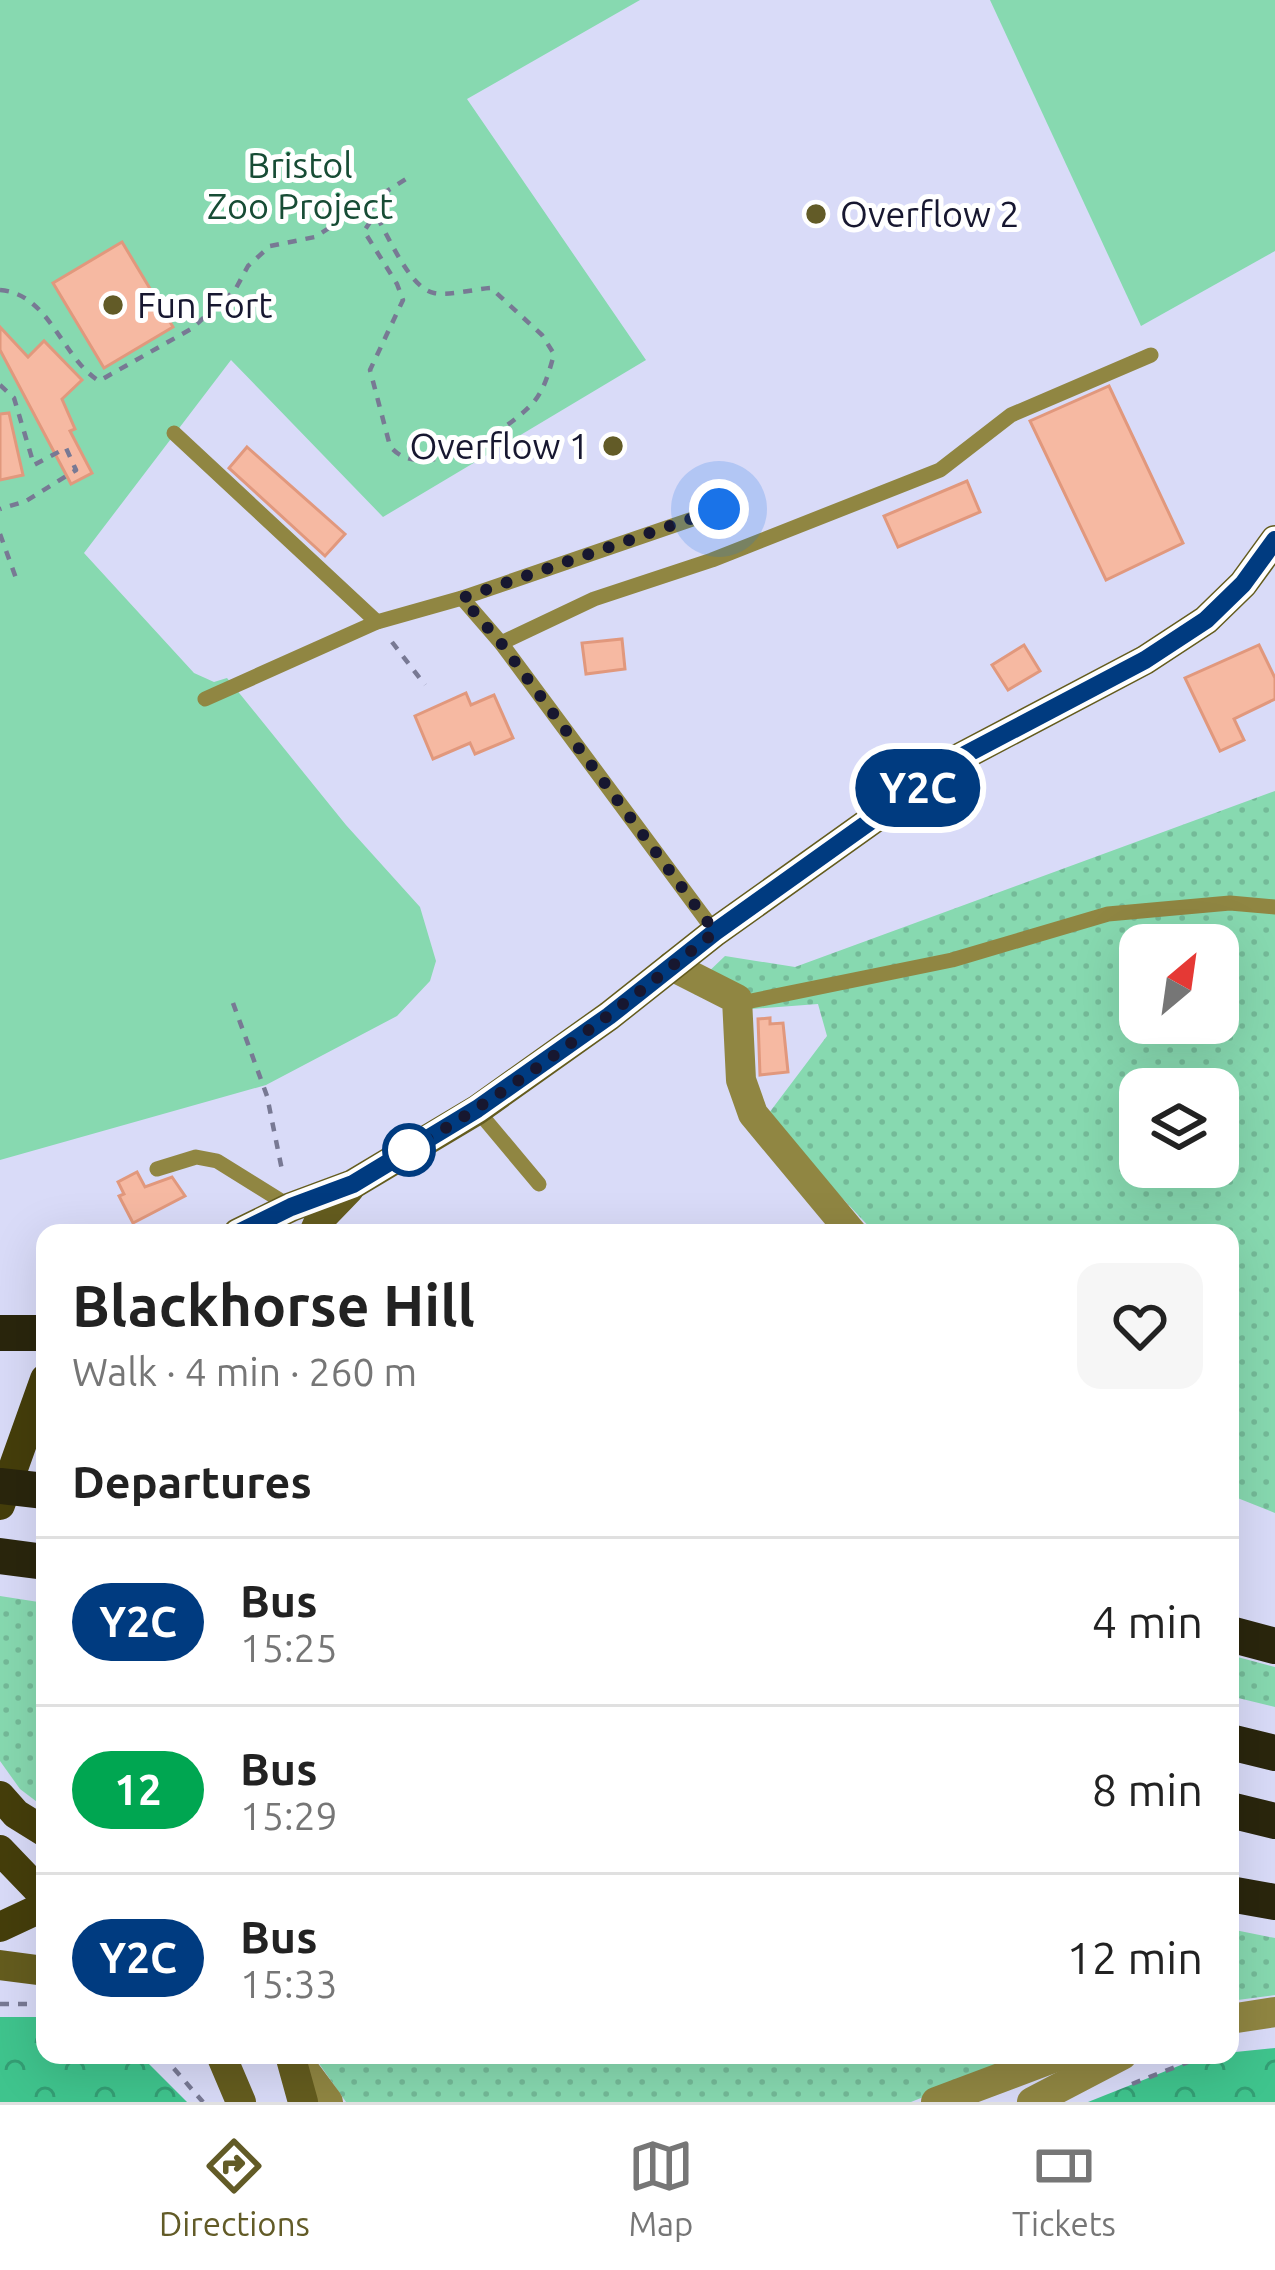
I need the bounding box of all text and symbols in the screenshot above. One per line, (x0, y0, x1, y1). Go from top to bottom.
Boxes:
park label: Bristol Zoo Project (207, 144, 393, 226)
place label: Overflow 2 (840, 193, 1020, 234)
marker: Overflow 2 (803, 201, 829, 227)
place label: Fun Fort (137, 284, 273, 325)
marker: Fun Fort (100, 292, 126, 318)
place label: Overflow 1 (409, 425, 589, 466)
marker: Overflow 1 (600, 433, 626, 459)
your location (689, 479, 749, 539)
line badge: Y2C (849, 749, 987, 827)
text: Y2C (879, 764, 957, 811)
north arrow (1119, 924, 1239, 1044)
map controls (1119, 924, 1239, 1188)
button: layers (1119, 1068, 1239, 1188)
unlabelled marker (384, 1125, 434, 1175)
button: heart (1077, 1263, 1203, 1389)
text: Blackhorse Hill (72, 1273, 475, 1337)
text: Walk · 4 min · 260 m (72, 1350, 417, 1393)
text: Departures (72, 1456, 312, 1507)
text: Bus (240, 1575, 317, 1626)
text: 4 min (1092, 1596, 1203, 1647)
text: Y2C (99, 1598, 177, 1645)
text: 15:25 (240, 1626, 338, 1669)
text: Bus (240, 1743, 317, 1794)
text: 8 min (1092, 1764, 1203, 1815)
text: 12 (114, 1766, 162, 1813)
text: 15:29 (240, 1794, 338, 1837)
text: Bus (240, 1911, 317, 1962)
text: 12 min (1066, 1932, 1203, 1983)
text: Y2C (99, 1934, 177, 1981)
text: 15:33 (240, 1962, 338, 2005)
tab: Directions (159, 2133, 310, 2242)
tab: Map (628, 2133, 694, 2242)
tab: Tickets (1012, 2133, 1116, 2242)

